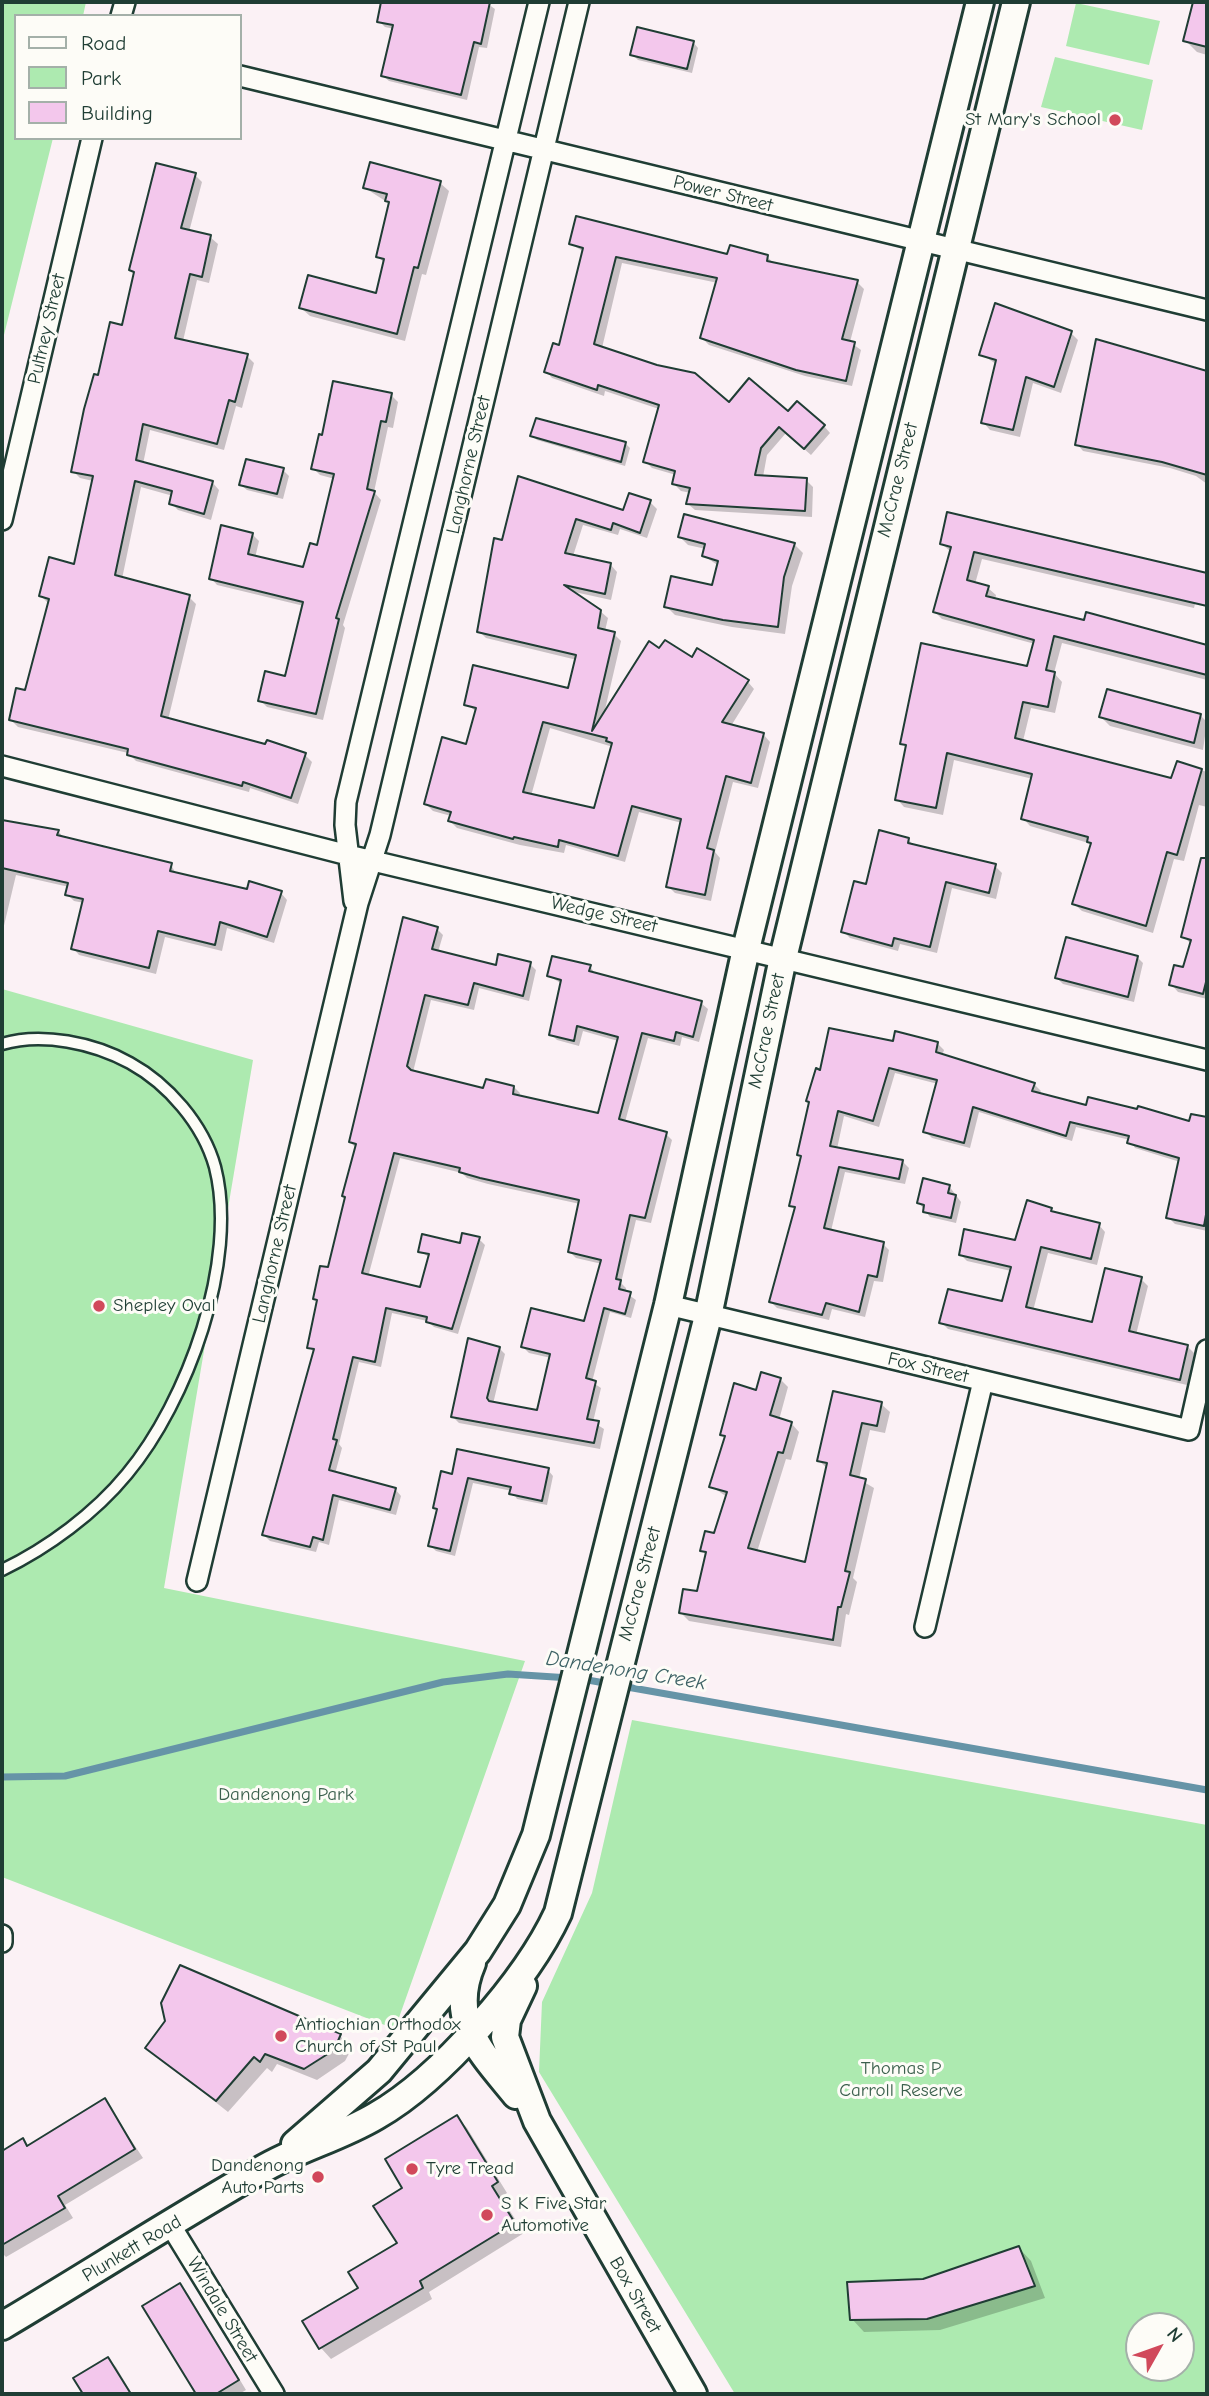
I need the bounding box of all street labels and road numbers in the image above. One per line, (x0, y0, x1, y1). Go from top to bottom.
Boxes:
street label: Power Street (671, 171, 775, 217)
street label: Pultney Street (23, 272, 71, 386)
street label: Langhorne Street (442, 394, 496, 536)
street label: McCrae Street (873, 420, 923, 540)
street label: Wedge Street (549, 892, 659, 938)
street label: McCrae Street (744, 971, 790, 1091)
street label: Langhorne Street (248, 1183, 302, 1325)
street label: Fox Street (885, 1348, 971, 1388)
street label: McCrae Street (614, 1524, 666, 1644)
street label: Plunkett Road (78, 2210, 186, 2288)
street label: Windale Street (182, 2253, 262, 2367)
street label: Box Street (604, 2253, 666, 2337)

